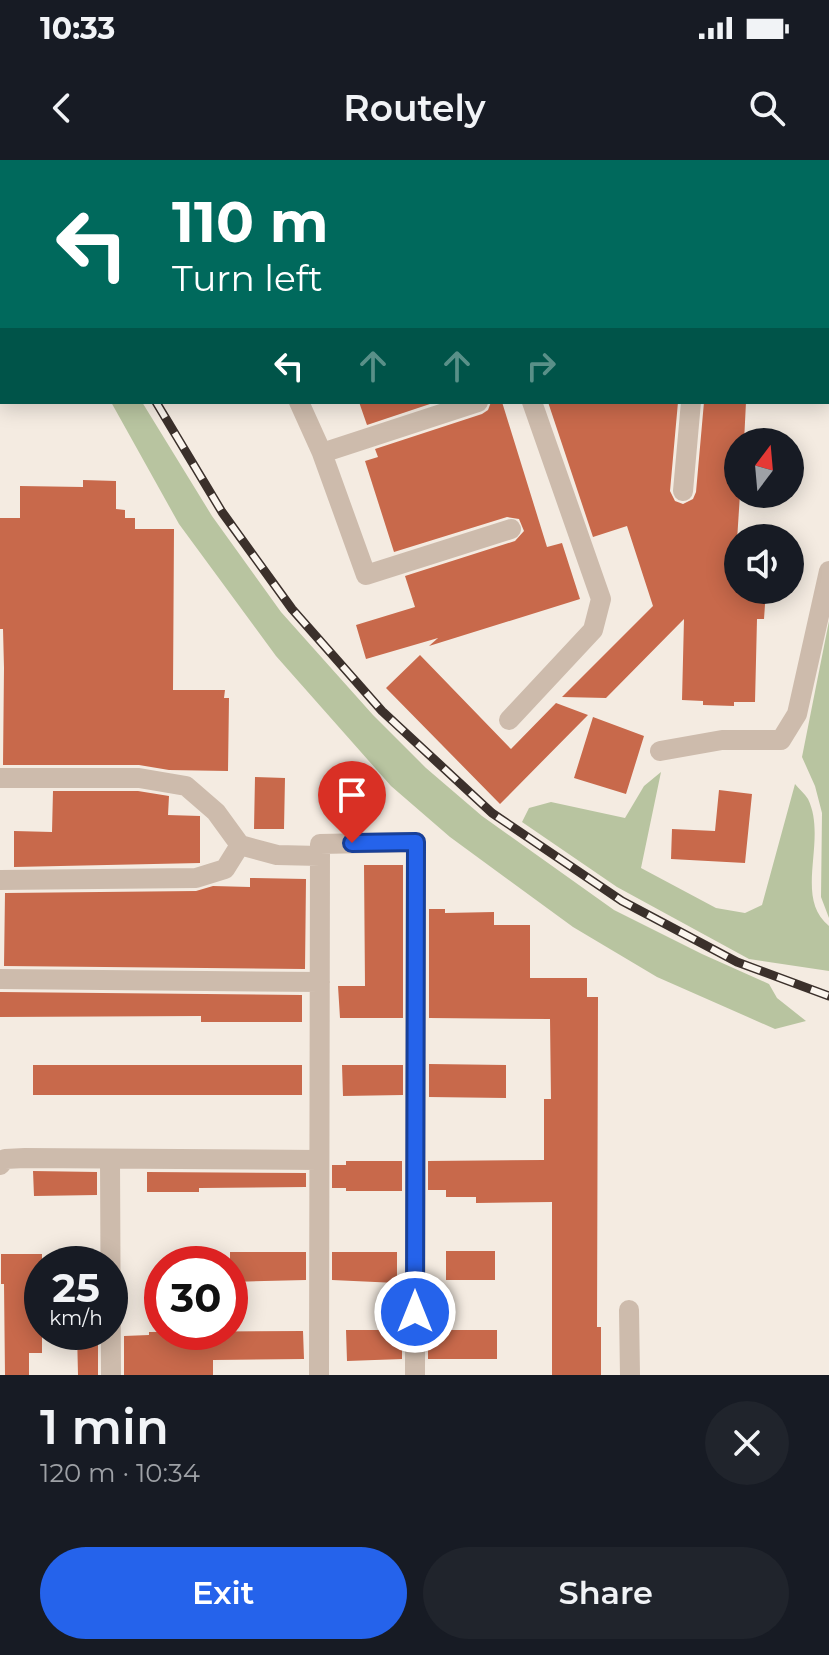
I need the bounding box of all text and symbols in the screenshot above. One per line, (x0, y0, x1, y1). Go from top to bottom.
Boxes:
text: 10:33 (40, 10, 115, 47)
icon: back (40, 86, 84, 130)
text: Routely (343, 86, 486, 130)
icon: search (745, 86, 789, 130)
text: 110 m (172, 188, 329, 256)
icon: left (40, 192, 144, 296)
text: Turn left (172, 256, 323, 300)
icon: left (267, 344, 311, 388)
icon: ahead (351, 344, 395, 388)
icon: ahead (435, 344, 479, 388)
icon: right (519, 344, 563, 388)
north arrow (724, 428, 804, 508)
map controls (724, 428, 804, 604)
button: sound (724, 524, 804, 604)
pin (318, 761, 386, 843)
icon: arrive (330, 773, 374, 817)
speed limit sign: 30 (144, 1246, 248, 1350)
text: 25 (52, 1263, 100, 1312)
position arrow (373, 1270, 457, 1354)
text: km/h (49, 1306, 103, 1330)
text: 1 min (40, 1398, 169, 1456)
button: close (705, 1401, 789, 1485)
text: 120 m · 10:34 (40, 1457, 200, 1489)
button: Exit (40, 1547, 407, 1639)
button: Share (423, 1547, 789, 1639)

